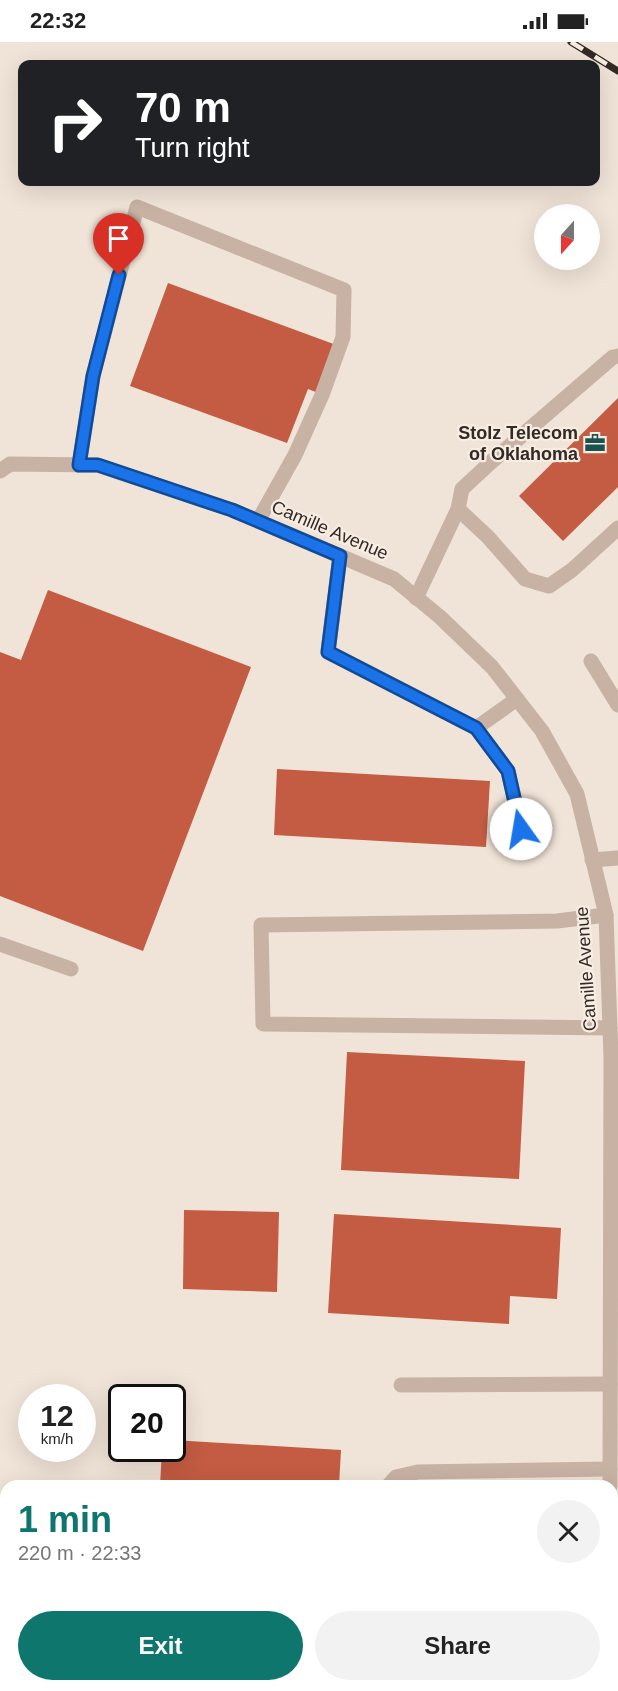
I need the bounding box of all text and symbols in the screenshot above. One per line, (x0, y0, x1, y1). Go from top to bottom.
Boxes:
text: 22:32 (30, 8, 86, 33)
icon: right (36, 84, 114, 162)
text: 70 m (135, 84, 231, 131)
text: Turn right (135, 133, 250, 163)
north arrow (534, 204, 600, 270)
map controls (534, 204, 600, 270)
pin (93, 213, 144, 275)
icon: arrive (102, 222, 135, 255)
place label: Stolz Telecom of Oklahoma (458, 423, 579, 464)
office icon: Stolz Telecom of Oklahoma (583, 431, 607, 455)
street label: Camille Avenue (269, 496, 391, 564)
position arrow (489, 797, 553, 861)
street label: Camille Avenue (572, 906, 600, 1032)
speed limit sign: 20 (108, 1384, 186, 1462)
text: 12 (40, 1399, 74, 1432)
text: km/h (41, 1430, 73, 1447)
text: 1 min (18, 1499, 112, 1540)
button: close (537, 1500, 600, 1563)
text: 220 m · 22:33 (18, 1542, 141, 1564)
button: Exit (18, 1611, 303, 1680)
button: Share (315, 1611, 600, 1680)

